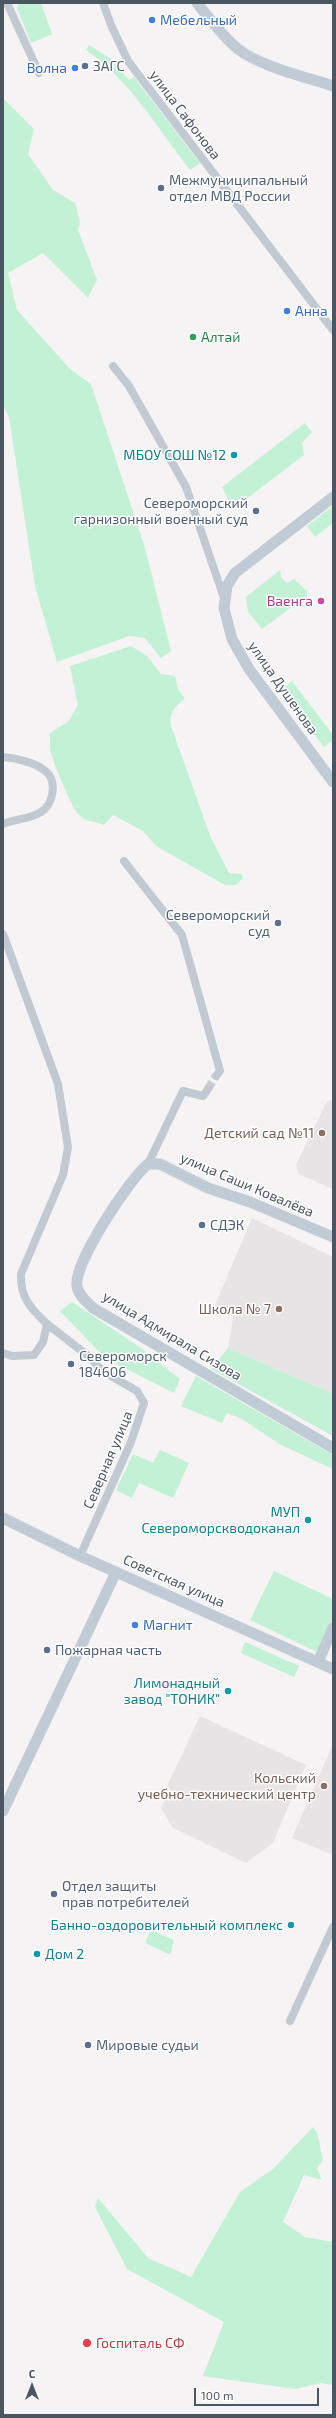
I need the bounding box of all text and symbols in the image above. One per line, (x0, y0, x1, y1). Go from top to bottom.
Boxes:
place label: Мебельный (160, 12, 237, 28)
marker: Мебельный (147, 15, 157, 25)
place label: ЗАГС (93, 58, 124, 74)
place label: Волна (27, 60, 67, 76)
marker: ЗАГС (80, 61, 90, 71)
marker: Волна (70, 63, 80, 73)
street label: улица Сафонова (146, 67, 224, 163)
place label: Межмуниципальный отдел МВД России (169, 172, 308, 204)
marker: Межмуниципальный отдел МВД России (156, 183, 166, 193)
place label: Анна (295, 303, 328, 319)
marker: Анна (282, 306, 292, 316)
place label: Алтай (201, 329, 240, 345)
marker: Алтай (188, 332, 198, 342)
place label: МБОУ СОШ №12 (123, 447, 226, 463)
marker: МБОУ СОШ №12 (229, 450, 239, 460)
place label: Североморский гарнизонный военный суд (74, 495, 248, 528)
marker: Североморский гарнизонный военный суд (251, 506, 261, 516)
place label: Ваенга (267, 593, 313, 609)
marker: Ваенга (316, 596, 326, 606)
street label: улица Душенова (245, 638, 321, 738)
place label: Североморский суд (166, 907, 270, 940)
marker: Североморский суд (273, 918, 283, 928)
place label: Детский сад №11 (204, 1125, 314, 1141)
marker: Детский сад №11 (317, 1128, 327, 1138)
street label: улица Саши Ковалёва (178, 1149, 316, 1221)
place label: СДЭК (210, 1217, 244, 1233)
marker: СДЭК (197, 1220, 207, 1230)
street label: улица Адмирала Сизова (100, 1288, 244, 1384)
place label: Школа № 7 (199, 1301, 271, 1317)
marker: Школа № 7 (274, 1304, 284, 1314)
place label: Североморск 184606 (79, 1348, 167, 1380)
marker: Североморск 184606 (66, 1359, 76, 1369)
street label: Северная улица (80, 1409, 136, 1511)
place label: МУП Североморскводоканал (141, 1504, 300, 1536)
marker: МУП Североморскводоканал (303, 1515, 313, 1525)
street label: Советская улица (121, 1551, 227, 1611)
place label: Магнит (143, 1617, 193, 1633)
marker: Магнит (130, 1620, 140, 1630)
place label: Пожарная часть (55, 1642, 162, 1658)
marker: Пожарная часть (42, 1645, 52, 1655)
place label: Лимонадный завод "ТОНИК" (124, 1675, 220, 1708)
marker: Лимонадный завод "ТОНИК" (223, 1686, 233, 1696)
place label: Кольский учебно-технический центр (138, 1770, 316, 1802)
marker: Кольский учебно-технический центр (319, 1781, 329, 1791)
place label: Отдел защиты прав потребителей (62, 1878, 190, 1910)
marker: Отдел защиты прав потребителей (49, 1889, 59, 1899)
place label: Банно-оздоровительный комплекс (51, 1917, 283, 1933)
marker: Банно-оздоровительный комплекс (286, 1920, 296, 1930)
place label: Дом 2 (45, 1946, 84, 1962)
marker: Дом 2 (32, 1949, 42, 1959)
place label: Мировые судьи (96, 2037, 199, 2053)
marker: Мировые судьи (83, 2040, 93, 2050)
place label: Госпиталь СФ (96, 2335, 184, 2351)
marker: Госпиталь СФ (81, 2337, 93, 2349)
north arrow (12, 2366, 52, 2406)
text: С (29, 2367, 35, 2380)
scale bar (196, 2380, 321, 2406)
text: 100 m (201, 2388, 233, 2402)

